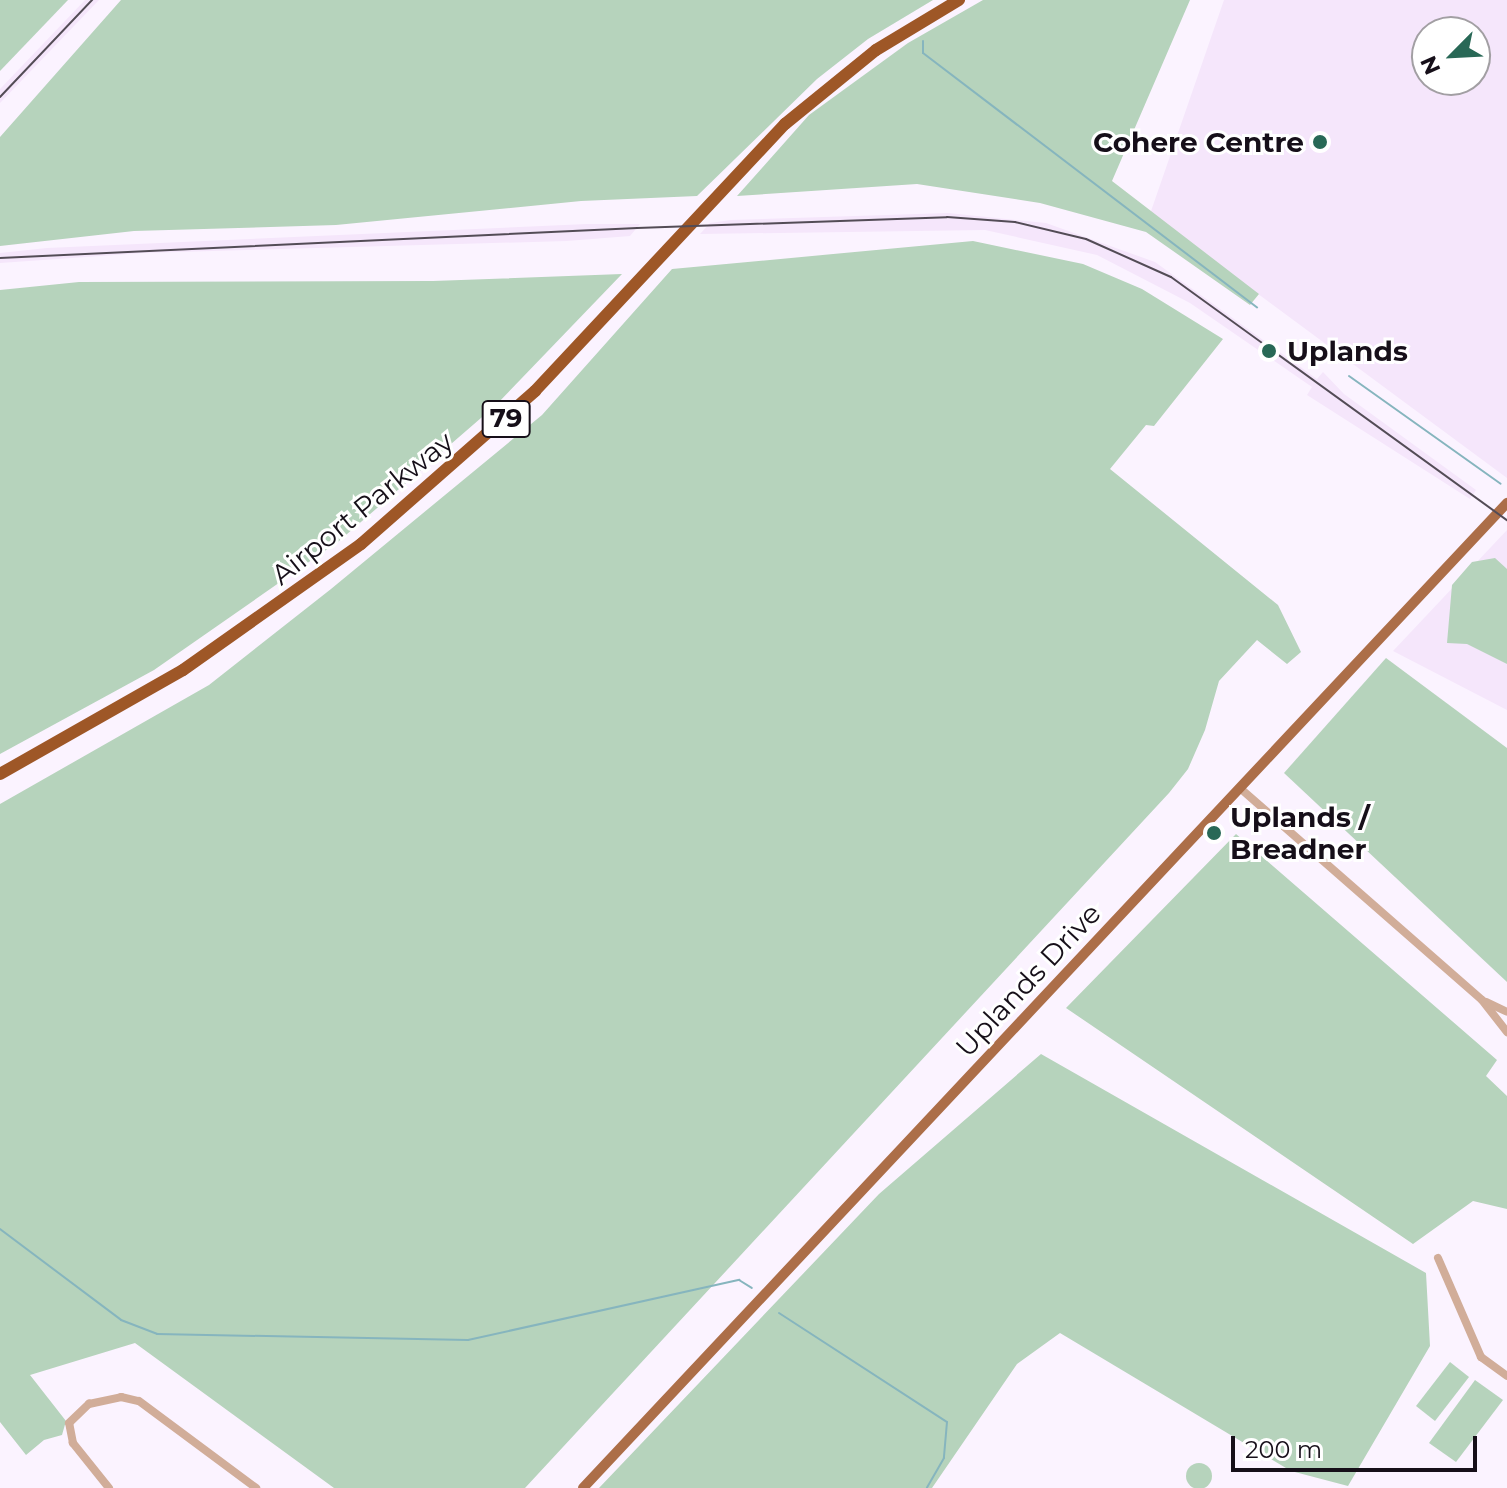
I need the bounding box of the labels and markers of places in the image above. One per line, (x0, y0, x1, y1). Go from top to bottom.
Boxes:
place label: Cohere Centre (1093, 125, 1304, 159)
marker: Cohere Centre (1311, 133, 1329, 151)
place label: Uplands (1287, 334, 1408, 368)
marker: Uplands (1258, 340, 1280, 362)
place label: Uplands / Breadner (1230, 800, 1370, 866)
marker: Uplands / Breadner (1205, 824, 1223, 842)

